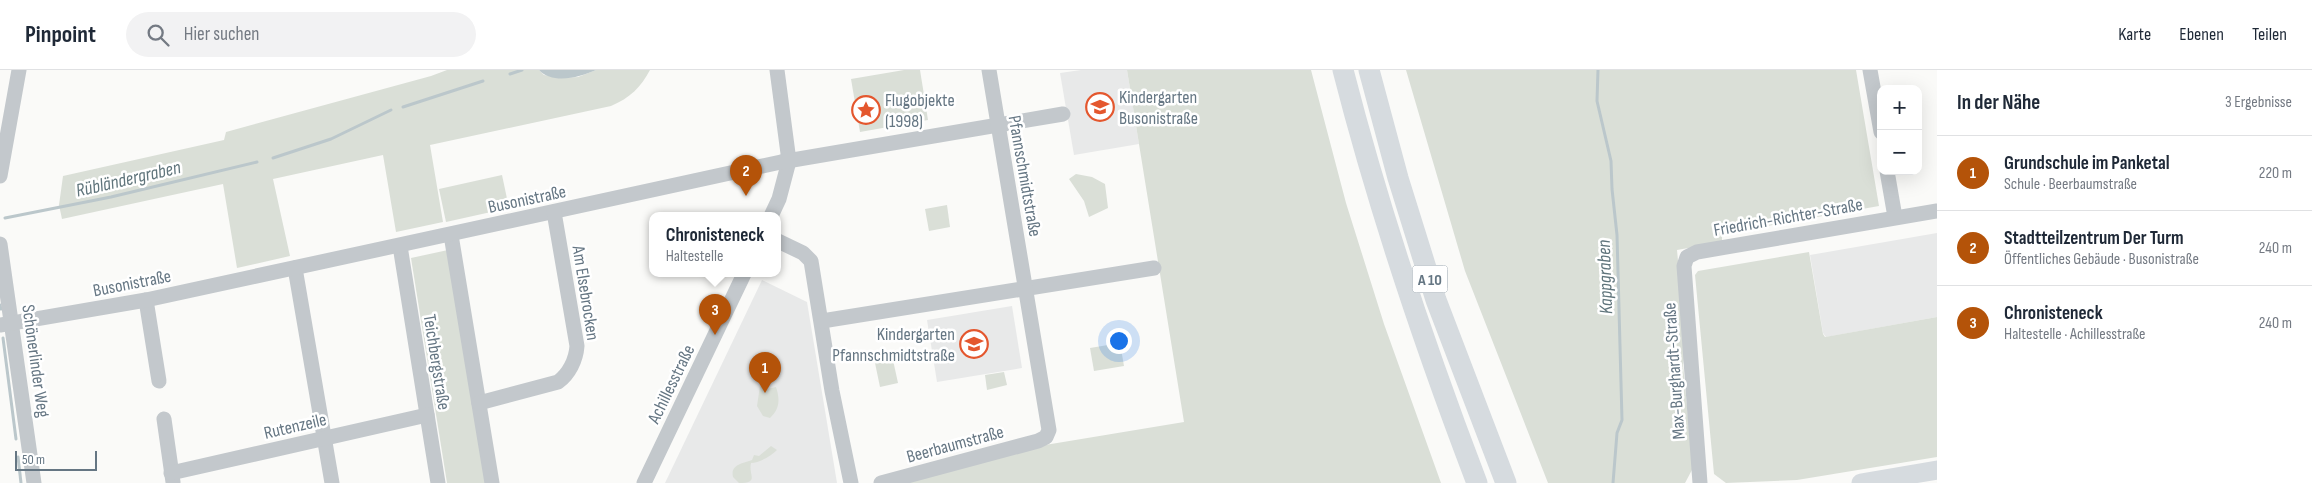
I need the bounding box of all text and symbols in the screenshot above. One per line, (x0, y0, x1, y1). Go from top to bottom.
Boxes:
search box (126, 12, 476, 57)
text: Pinpoint (25, 20, 96, 49)
icon: search (144, 21, 172, 49)
text: Hier suchen (184, 23, 259, 46)
text: Karte (2118, 24, 2151, 45)
text: Ebenen (2179, 24, 2224, 45)
text: Teilen (2252, 24, 2287, 45)
map controls (1877, 85, 1922, 175)
button: + (1877, 85, 1922, 130)
place label: Kindergarten Busonistraße (1119, 87, 1198, 129)
place label: Flugobjekte (1998) (885, 90, 955, 132)
text: In der Nähe (1957, 90, 2040, 115)
school or university icon: Kindergarten Busonistraße (1085, 92, 1115, 122)
text: 3 Ergebnisse (2225, 93, 2292, 112)
place icon: Flugobjekte (1998) (851, 95, 881, 125)
street label: Pfannschmidtstraße (1004, 114, 1046, 238)
button: − (1877, 130, 1922, 175)
text: Grundschule im Panketal (2004, 152, 2170, 175)
pin: 2 (730, 155, 762, 196)
water label: Rübländergraben (74, 156, 183, 203)
text: 1 (1970, 164, 1976, 183)
text: 220 m (2259, 164, 2292, 183)
text: Schule · Beerbaumstraße (2004, 175, 2137, 194)
street label: Busonistraße (486, 181, 568, 218)
street label: Friedrich-Richter-Straße (1712, 194, 1864, 241)
popup (649, 212, 781, 277)
text: Chronisteneck (666, 224, 764, 247)
text: Stadtteilzentrum Der Turm (2004, 227, 2184, 250)
water label: Kappgraben (1593, 239, 1618, 315)
text: 2 (1969, 239, 1977, 258)
text: 240 m (2259, 239, 2292, 258)
street label: Am Elsebrocken (568, 243, 603, 342)
text: Haltestelle (666, 247, 723, 266)
text: Öffentliches Gebäude · Busonistraße (2004, 250, 2199, 269)
road number: A 10 (1412, 265, 1448, 292)
street label: Busonistraße (91, 266, 173, 301)
pin: 3 (699, 294, 731, 335)
street label: Max-Burghardt-Straße (1659, 302, 1690, 440)
text: Chronisteneck (2004, 302, 2103, 325)
street label: Schönerlinder Weg (17, 303, 54, 419)
street label: Teichbergstraße (419, 313, 454, 411)
text: 3 (1969, 314, 1977, 333)
text: 240 m (2259, 314, 2292, 333)
place label: Kindergarten Pfannschmidtstraße (832, 324, 955, 366)
text: Haltestelle · Achillesstraße (2004, 325, 2146, 344)
your location (1106, 328, 1132, 354)
school or university icon: Kindergarten Pfannschmidtstraße (959, 329, 989, 359)
street label: Achillesstraße (643, 341, 700, 428)
pin: 1 (749, 352, 781, 393)
street label: Rutenzeile (262, 409, 328, 444)
street label: Beerbaumstraße (904, 421, 1006, 468)
scale bar (15, 448, 98, 471)
text: 50 m (22, 451, 45, 468)

